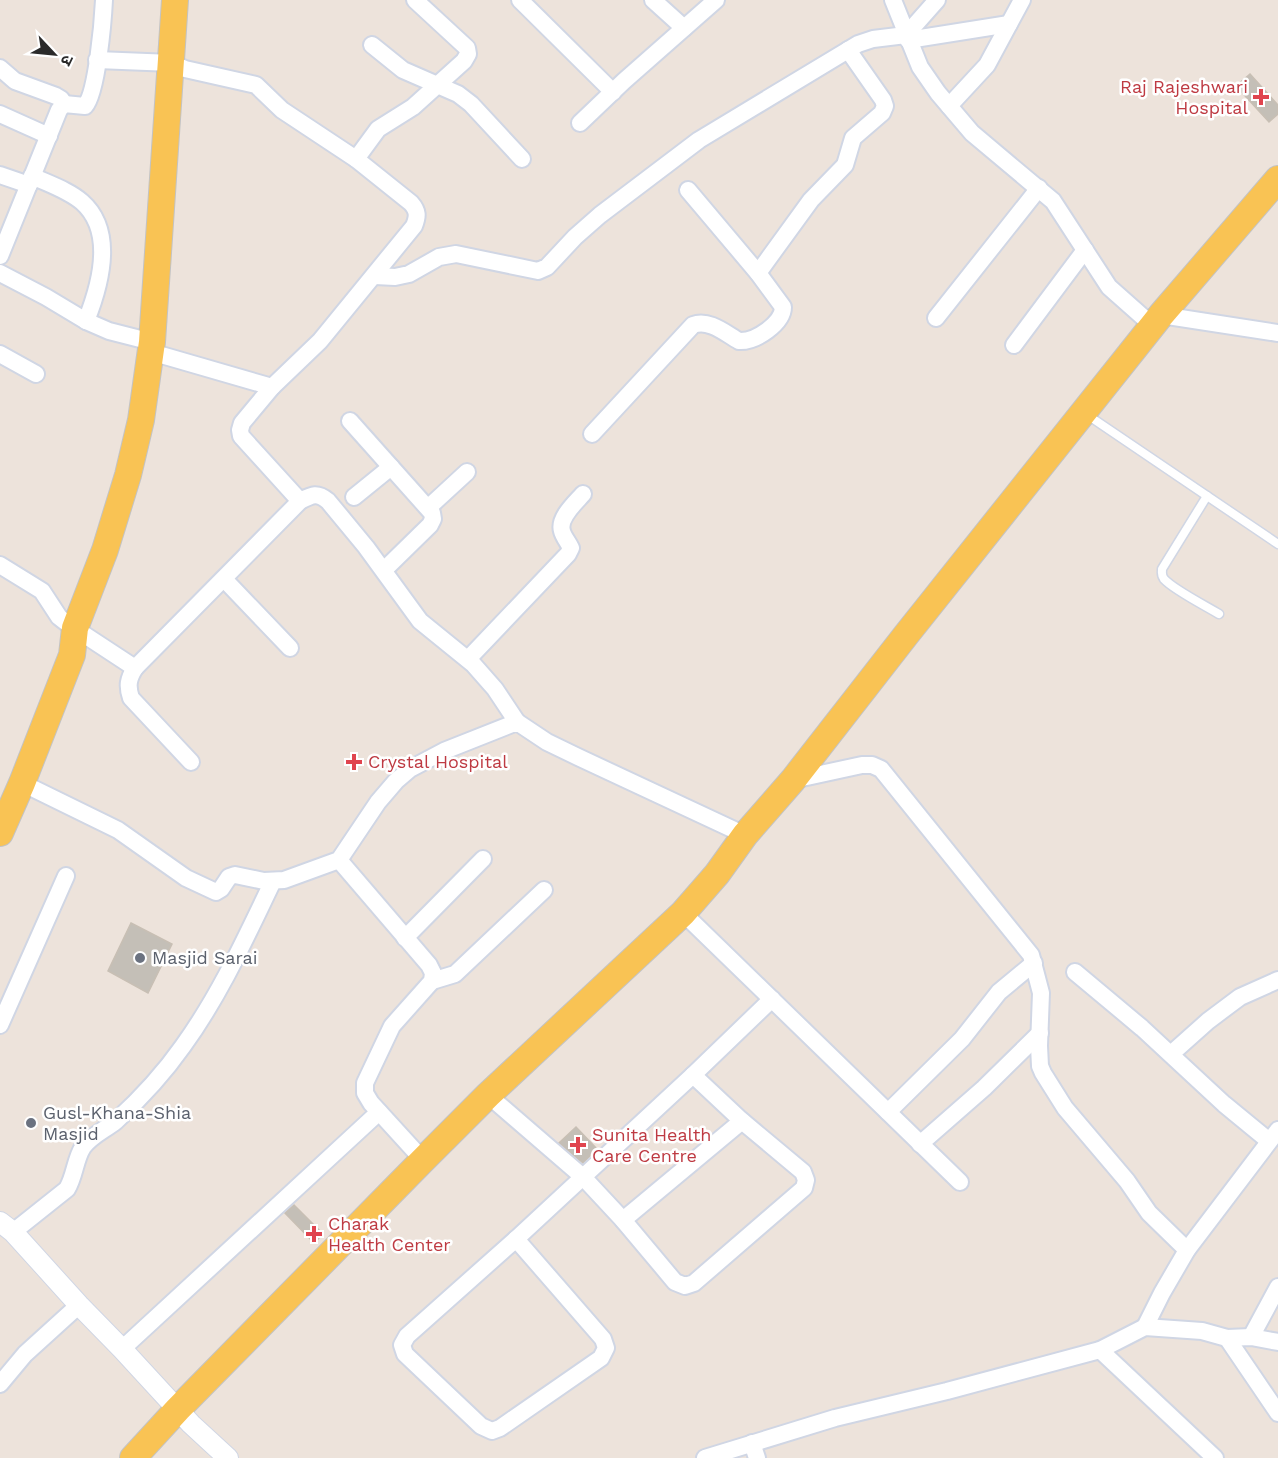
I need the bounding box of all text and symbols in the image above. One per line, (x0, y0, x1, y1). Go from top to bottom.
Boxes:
north arrow (24, 24, 84, 84)
text: उ (56, 52, 78, 69)
place label: Raj Rajeshwari Hospital (1120, 76, 1248, 118)
marker: Raj Rajeshwari Hospital (1252, 88, 1270, 106)
place label: Crystal Hospital (368, 751, 508, 772)
marker: Crystal Hospital (345, 753, 363, 771)
place label: Masjid Sarai (152, 947, 258, 968)
marker: Masjid Sarai (133, 951, 147, 965)
place label: Gusl-Khana-Shia Masjid (43, 1102, 191, 1144)
marker: Gusl-Khana-Shia Masjid (24, 1116, 38, 1130)
place label: Sunita Health Care Centre (592, 1124, 711, 1166)
marker: Sunita Health Care Centre (569, 1136, 587, 1154)
place label: Charak Health Center (328, 1213, 451, 1255)
marker: Charak Health Center (305, 1225, 323, 1243)

